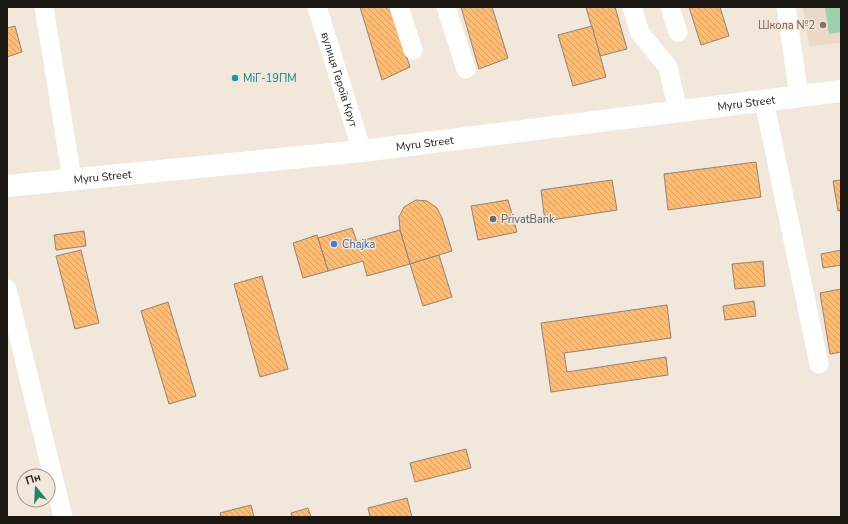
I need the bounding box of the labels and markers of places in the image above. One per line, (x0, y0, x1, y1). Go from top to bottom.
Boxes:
place label: Школа №2 (758, 18, 815, 33)
marker: Школа №2 (818, 20, 828, 30)
place label: МіГ-19ПМ (243, 71, 297, 86)
marker: МіГ-19ПМ (230, 73, 240, 83)
place label: PrivatBank (501, 212, 555, 227)
marker: PrivatBank (488, 214, 498, 224)
place label: Сhajka (342, 237, 376, 252)
marker: Сhajka (329, 239, 339, 249)

